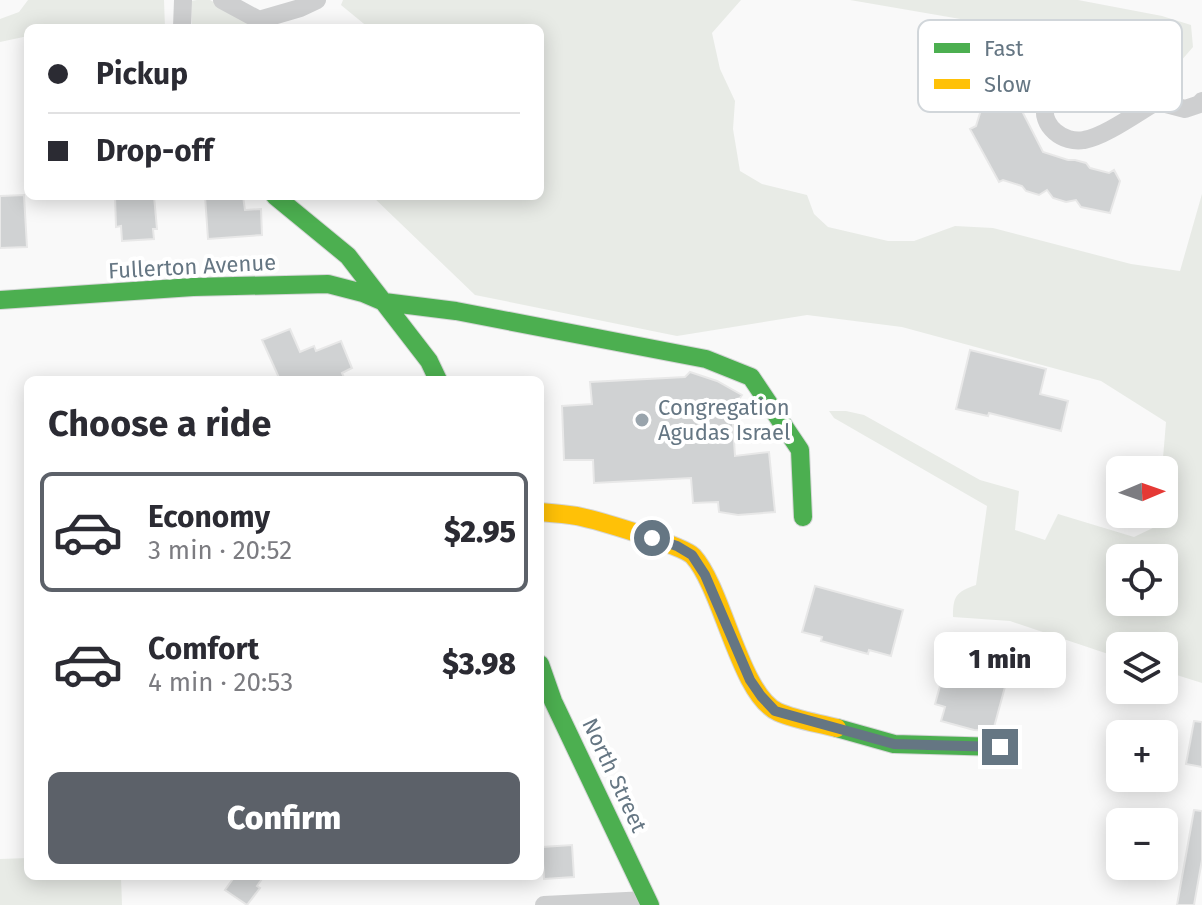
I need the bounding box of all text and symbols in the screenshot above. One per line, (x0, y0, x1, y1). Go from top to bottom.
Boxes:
legend (918, 20, 1182, 112)
text: Fast (984, 35, 1024, 62)
text: Pickup (96, 56, 188, 92)
text: Slow (984, 71, 1031, 98)
text: Drop-off (96, 133, 213, 169)
street label: Fullerton Avenue (107, 249, 277, 284)
place label: Congregation Agudas Israel (658, 394, 791, 446)
text: Choose a ride (48, 402, 271, 446)
marker: Congregation Agudas Israel (633, 411, 651, 429)
north arrow (1106, 456, 1178, 528)
map controls (1106, 456, 1178, 880)
icon: car (52, 496, 124, 568)
text: Economy (148, 499, 270, 535)
text: $2.95 (444, 514, 516, 550)
route start (634, 520, 670, 556)
text: 3 min · 20:52 (148, 535, 292, 566)
button: locate (1106, 544, 1178, 616)
icon: car (52, 628, 124, 700)
text: Comfort (148, 631, 259, 667)
callout: 1 min (934, 631, 1066, 687)
button: layers (1106, 632, 1178, 704)
text: 1 min (969, 644, 1031, 675)
text: $3.98 (442, 646, 516, 682)
text: 4 min · 20:53 (148, 667, 293, 698)
street label: North Street (576, 714, 653, 837)
button: + (1106, 720, 1178, 792)
route end (982, 729, 1018, 765)
button: Confirm (48, 772, 520, 864)
button: − (1106, 808, 1178, 880)

